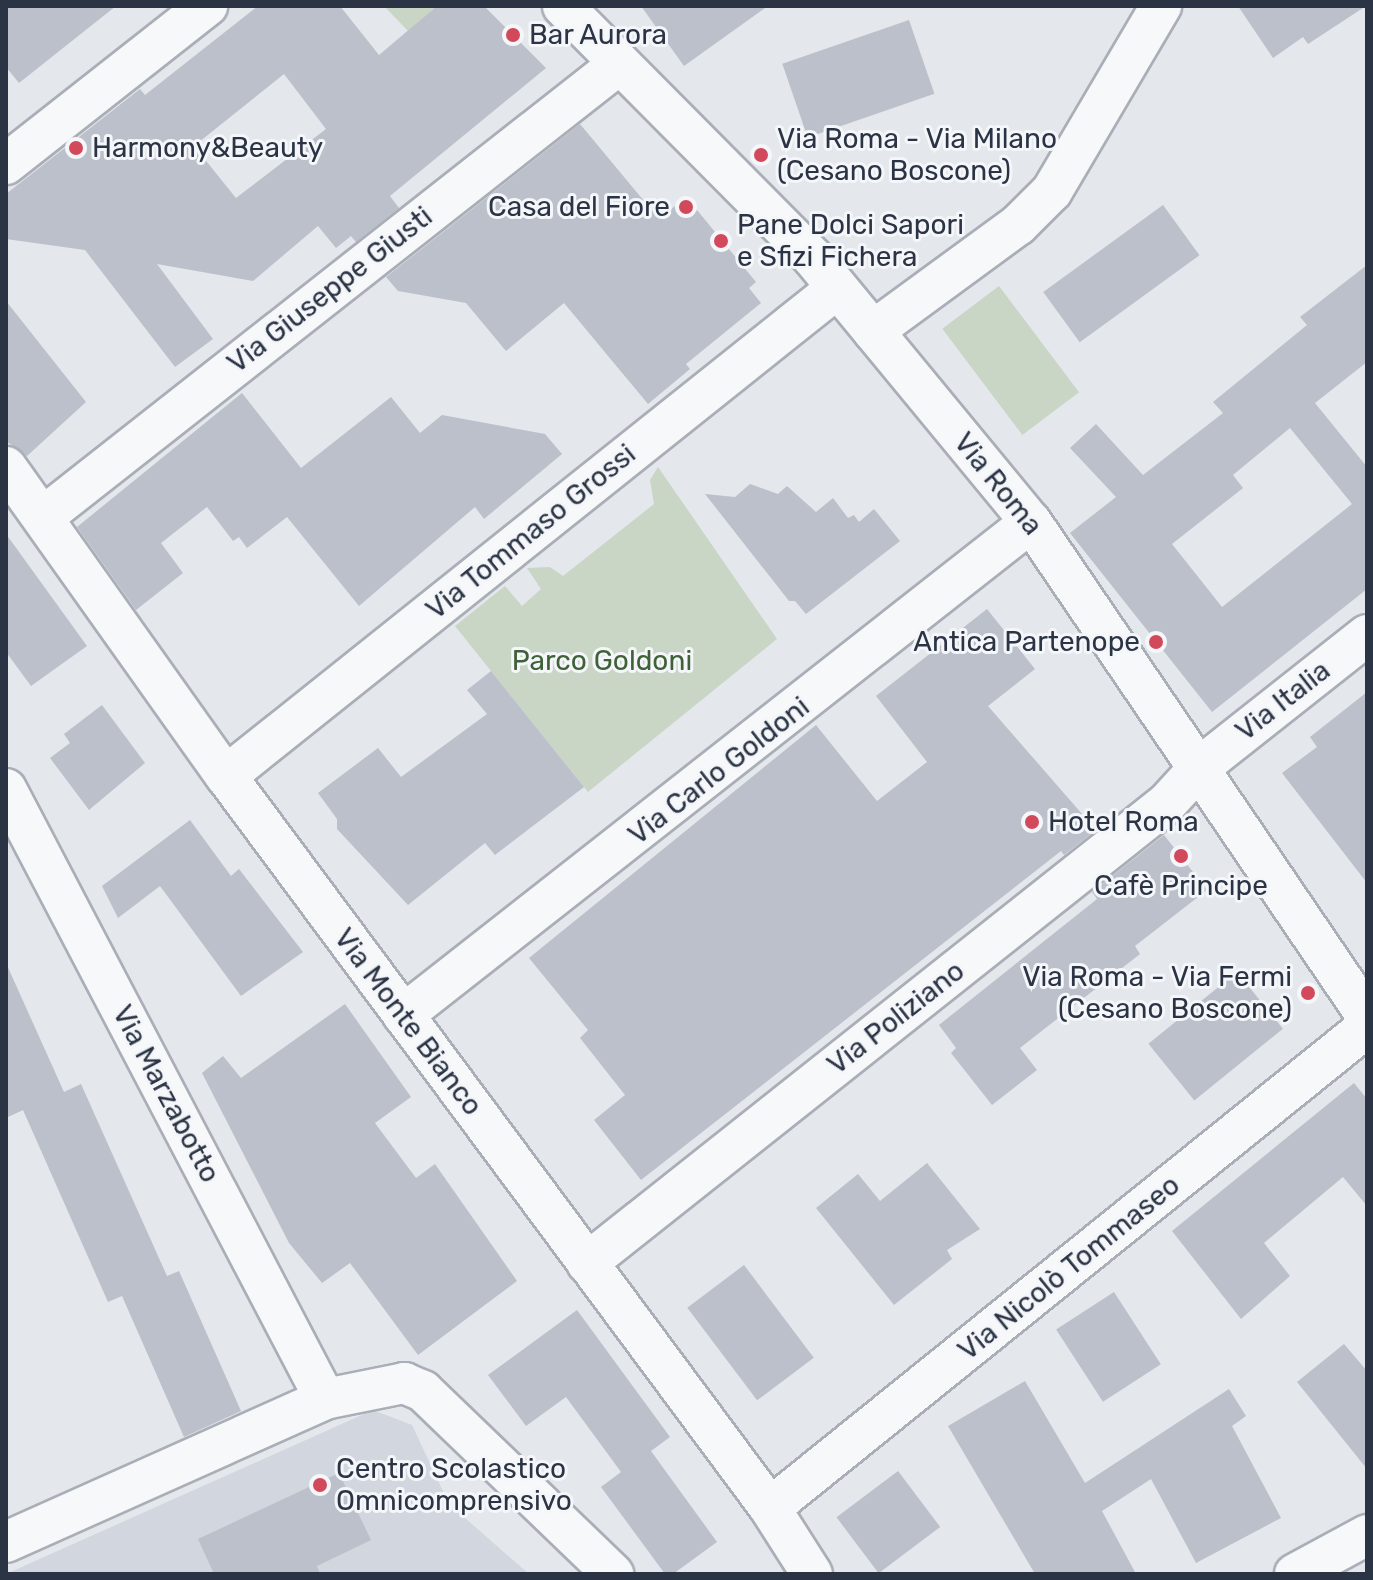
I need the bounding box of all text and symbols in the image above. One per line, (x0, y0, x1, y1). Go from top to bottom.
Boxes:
place label: Bar Aurora (529, 18, 668, 52)
marker: Bar Aurora (504, 26, 522, 44)
place label: Via Roma - Via Milano (Cesano Boscone) (777, 122, 1058, 188)
place label: Harmony&Beauty (92, 131, 323, 165)
marker: Harmony&Beauty (67, 139, 85, 157)
marker: Via Roma - Via Milano (Cesano Boscone) (752, 146, 770, 164)
place label: Casa del Fiore (488, 190, 670, 224)
marker: Casa del Fiore (677, 198, 695, 216)
street label: Via Giuseppe Giusti (221, 200, 439, 380)
place label: Pane Dolci Sapori e Sfizi Fichera (737, 208, 964, 274)
marker: Pane Dolci Sapori e Sfizi Fichera (712, 232, 730, 250)
street label: Via Roma (947, 426, 1049, 542)
street label: Via Tommaso Grossi (419, 437, 643, 627)
place label: Antica Partenope (913, 625, 1140, 659)
marker: Antica Partenope (1147, 633, 1165, 651)
park label: Parco Goldoni (512, 644, 692, 678)
street label: Via Italia (1229, 654, 1337, 748)
street label: Via Carlo Goldoni (622, 690, 816, 852)
place label: Hotel Roma (1048, 805, 1199, 839)
marker: Hotel Roma (1023, 813, 1041, 831)
marker: Cafè Principe (1172, 847, 1190, 865)
place label: Cafè Principe (1094, 869, 1268, 903)
street label: Via Monte Bianco (327, 922, 489, 1122)
street label: Via Poliziano (821, 954, 971, 1082)
place label: Via Roma - Via Fermi (Cesano Boscone) (1021, 960, 1292, 1026)
marker: Via Roma - Via Fermi (Cesano Boscone) (1299, 984, 1317, 1002)
street label: Via Marzabotto (105, 1000, 227, 1188)
street label: Via Nicolò Tommaseo (951, 1168, 1187, 1368)
place label: Centro Scolastico Omnicomprensivo (336, 1452, 572, 1518)
marker: Centro Scolastico Omnicomprensivo (311, 1476, 329, 1494)

